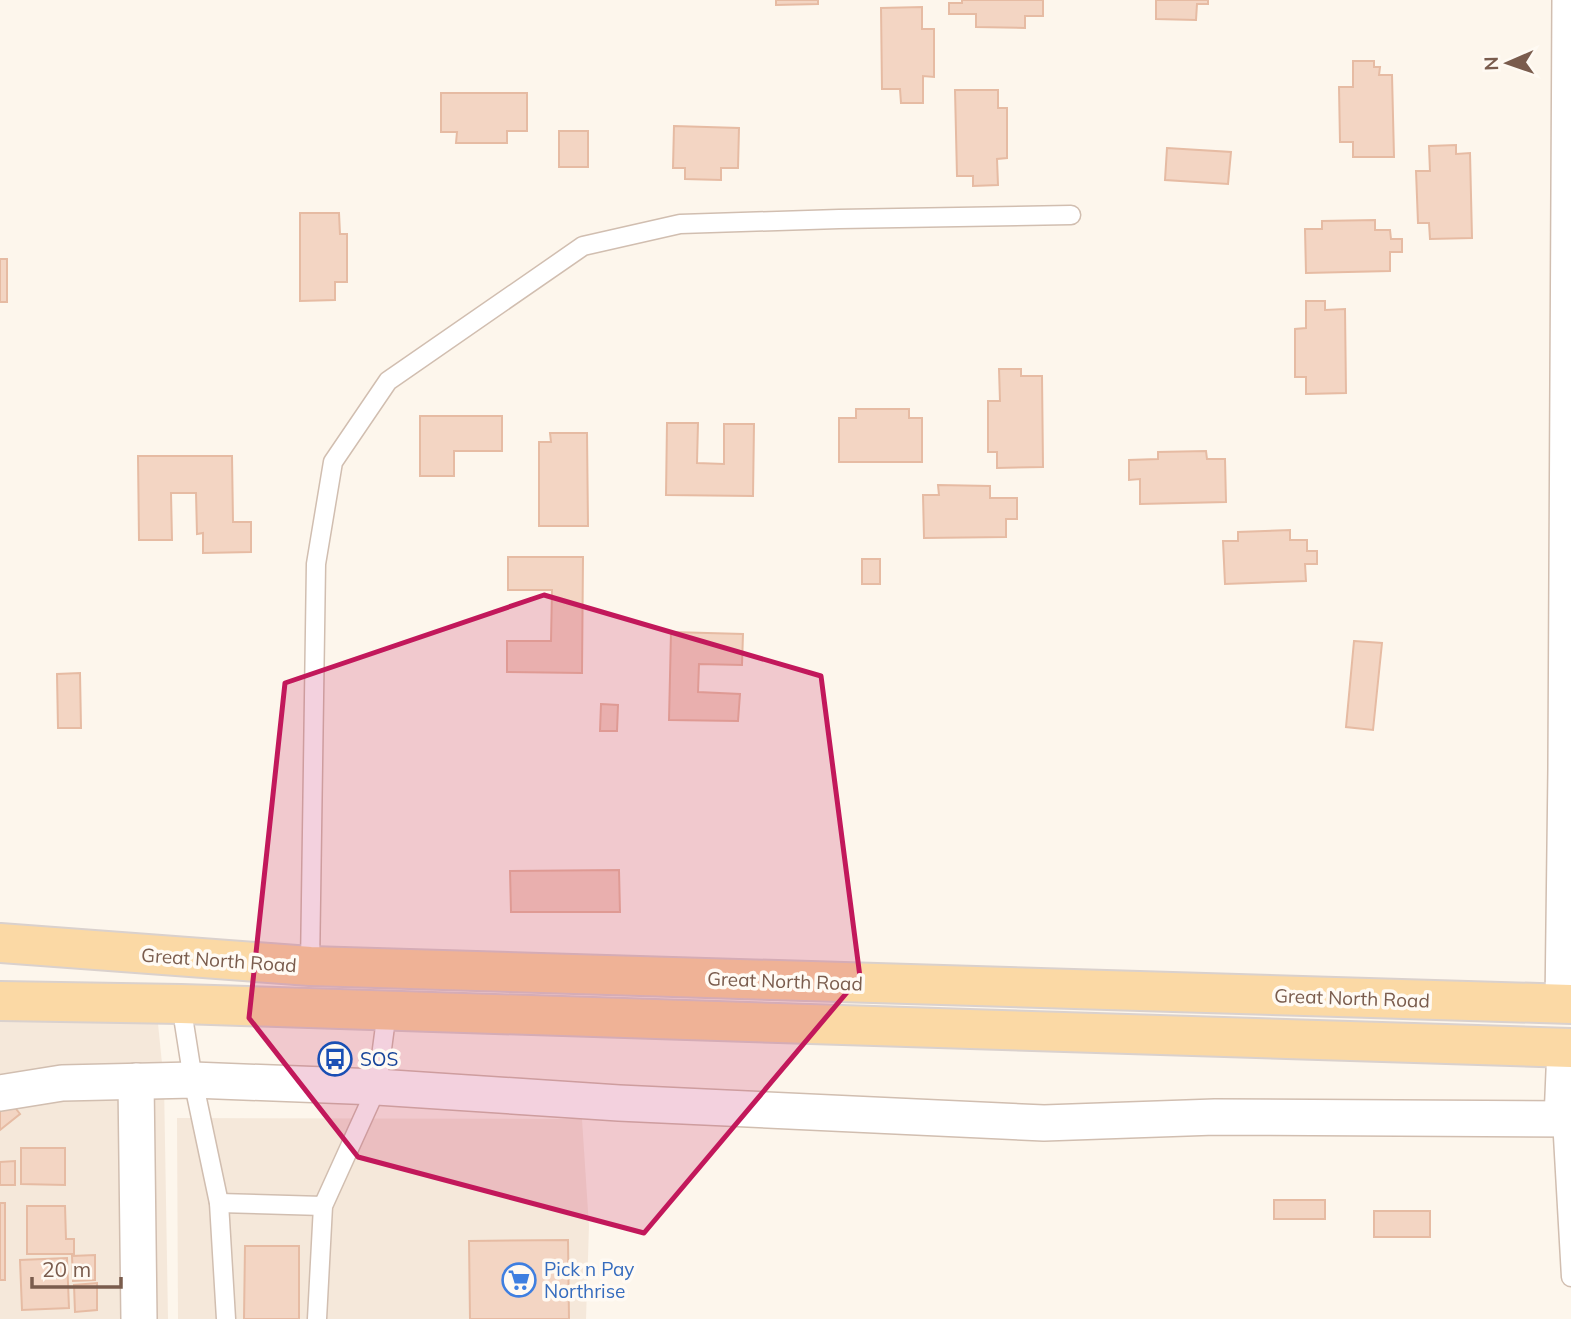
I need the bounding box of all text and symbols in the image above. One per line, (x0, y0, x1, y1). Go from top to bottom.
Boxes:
north arrow (1473, 28, 1543, 98)
text: N (1479, 56, 1503, 71)
street label: Great North Road (140, 943, 298, 977)
street label: Great North Road (707, 966, 863, 996)
street label: Great North Road (1274, 983, 1430, 1013)
bus stop icon: SOS (316, 1040, 354, 1078)
place label: SOS (360, 1047, 398, 1071)
scale bar (32, 1246, 121, 1290)
text: 20 m (42, 1256, 91, 1282)
place label: Pick n Pay Northrise (544, 1257, 634, 1303)
supermarket icon: Pick n Pay Northrise (500, 1261, 538, 1299)

